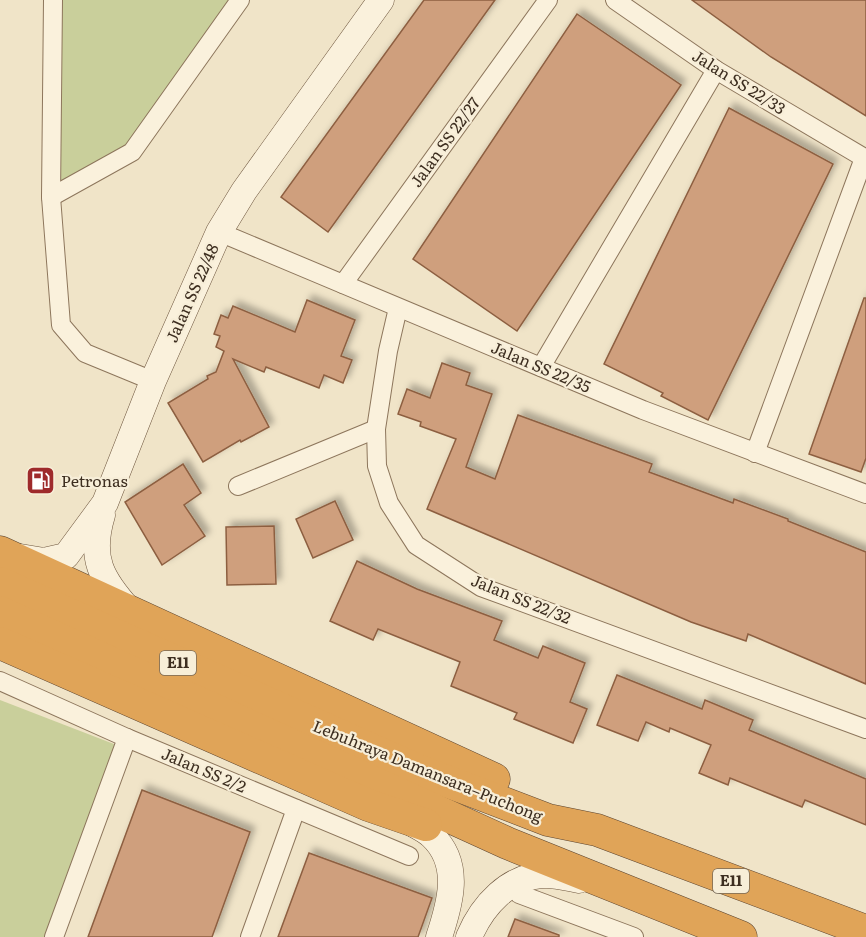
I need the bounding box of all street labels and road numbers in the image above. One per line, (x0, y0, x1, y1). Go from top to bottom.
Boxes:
street label: Jalan SS 22/33 (688, 43, 791, 120)
street label: Jalan SS 22/27 (403, 91, 485, 191)
street label: Jalan SS 22/48 (159, 239, 224, 346)
street label: Jalan SS 22/35 (488, 334, 595, 398)
street label: Jalan SS 22/32 (468, 567, 575, 629)
road number: E11 (160, 651, 196, 675)
street label: Lebuhraya Damansara–Puchong (310, 713, 547, 827)
street label: Jalan SS 2/2 (158, 740, 250, 798)
road number: E11 (713, 869, 749, 893)

